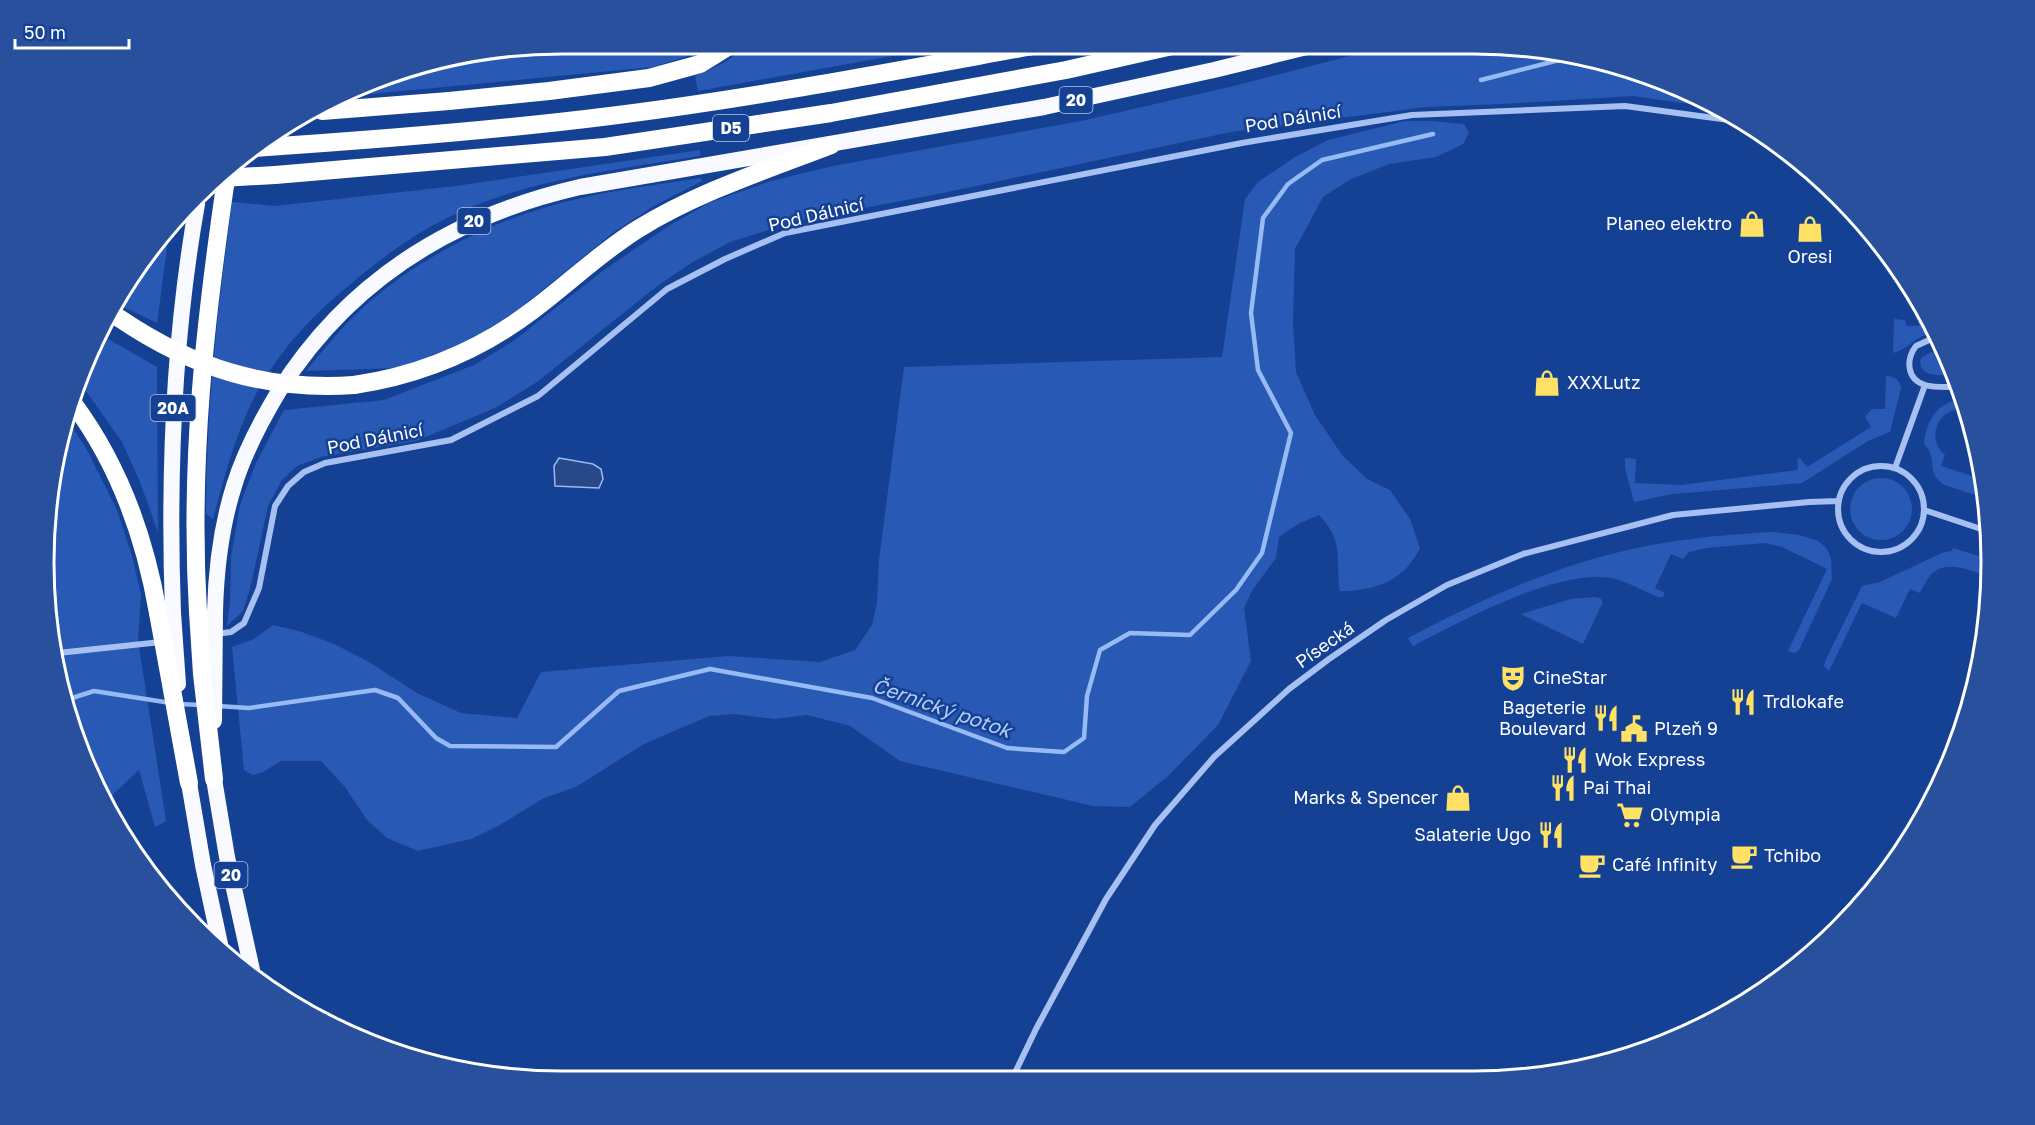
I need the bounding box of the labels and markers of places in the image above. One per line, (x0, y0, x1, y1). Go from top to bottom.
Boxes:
shop icon: Planeo elektro (1737, 209, 1767, 239)
place label: Planeo elektro (1606, 212, 1732, 234)
shop icon: Oresi (1795, 214, 1825, 244)
place label: Oresi (1788, 245, 1832, 267)
shop icon: XXXLutz (1532, 368, 1562, 398)
place label: XXXLutz (1567, 371, 1641, 393)
theatre icon: CineStar (1498, 663, 1528, 693)
place label: CineStar (1533, 666, 1607, 688)
restaurant icon: Trdlokafe (1728, 687, 1758, 717)
place label: Trdlokafe (1763, 690, 1844, 712)
place label: Bageterie Boulevard (1499, 696, 1586, 739)
restaurant icon: Bageterie Boulevard (1591, 703, 1621, 733)
public building icon: Plzeň 9 (1619, 714, 1649, 744)
place label: Plzeň 9 (1654, 717, 1718, 739)
restaurant icon: Wok Express (1560, 745, 1590, 775)
place label: Wok Express (1595, 748, 1705, 770)
restaurant icon: Pai Thai (1548, 773, 1578, 803)
place label: Pai Thai (1583, 776, 1651, 798)
shop icon: Marks & Spencer (1443, 783, 1473, 813)
place label: Marks & Spencer (1293, 786, 1438, 808)
supermarket icon: Olympia (1615, 800, 1645, 830)
place label: Olympia (1650, 803, 1721, 825)
restaurant icon: Salaterie Ugo (1536, 820, 1566, 850)
place label: Salaterie Ugo (1414, 823, 1531, 845)
cafe icon: Tchibo (1729, 841, 1759, 871)
place label: Tchibo (1764, 844, 1821, 866)
cafe icon: Café Infinity (1577, 850, 1607, 880)
place label: Café Infinity (1612, 853, 1717, 875)

